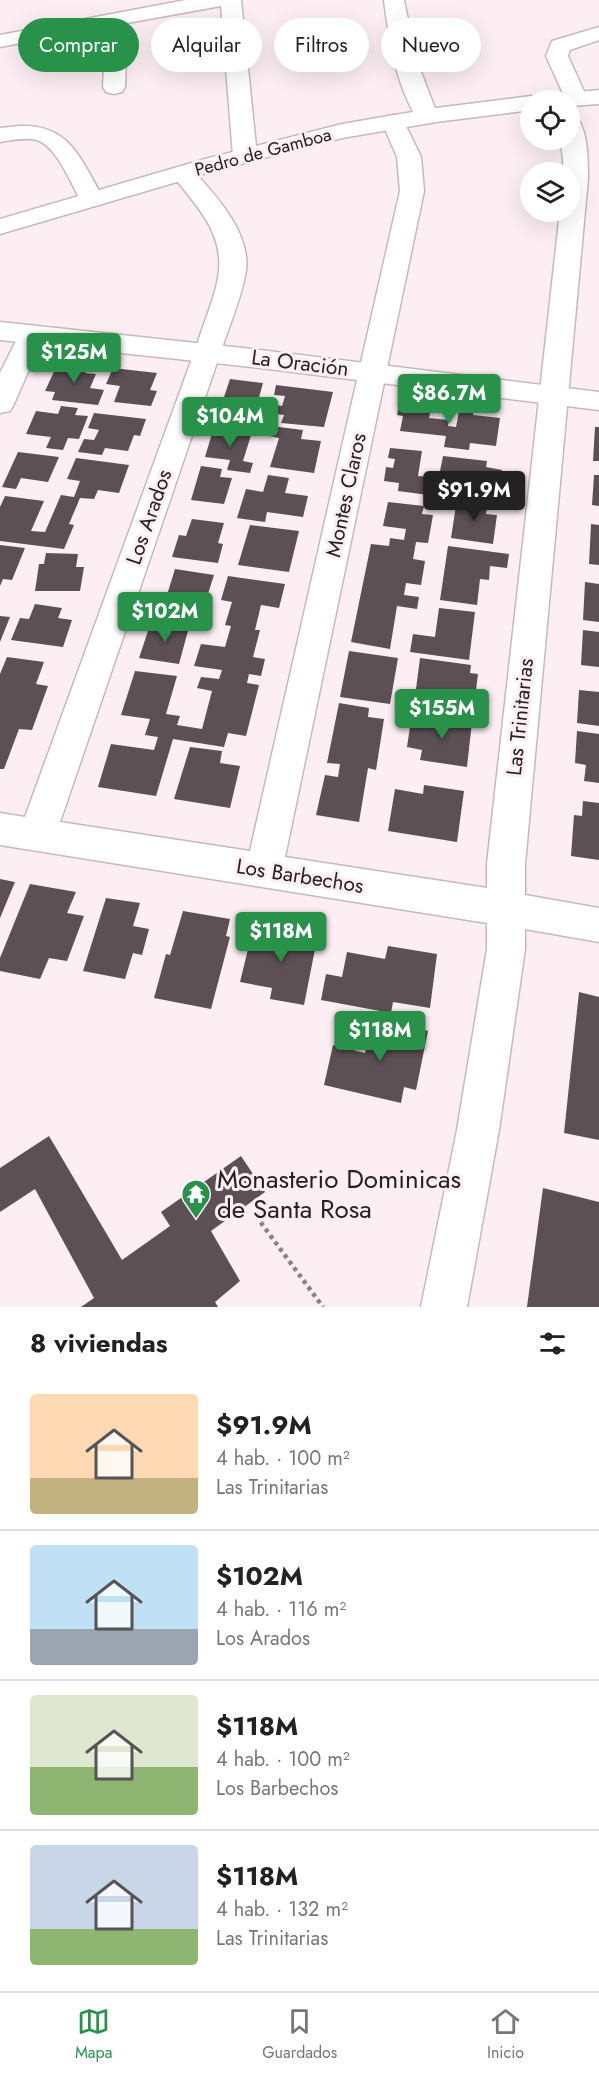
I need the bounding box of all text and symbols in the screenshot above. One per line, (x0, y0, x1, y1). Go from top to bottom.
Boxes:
chip: Comprar (18, 18, 139, 72)
chip: Alquilar (151, 18, 262, 72)
chip: Filtros (274, 18, 369, 72)
chip: Nuevo (381, 18, 481, 72)
map controls (520, 90, 580, 222)
button: locate (520, 90, 580, 150)
street label: Pedro de Gamboa (192, 121, 334, 183)
button: layers (520, 162, 580, 222)
pin: $125M (32, 333, 116, 384)
text: $125M (41, 338, 107, 367)
street label: La Oración (250, 342, 350, 384)
pin: $86.7M (400, 374, 498, 425)
text: $86.7M (412, 379, 486, 408)
pin: $104M (188, 397, 272, 448)
text: $104M (196, 402, 264, 431)
street label: Montes Claros (318, 430, 374, 560)
street label: Los Arados (119, 465, 179, 569)
pin: $91.9M (425, 471, 523, 522)
text: $91.9M (437, 476, 511, 505)
pin: $102M (123, 592, 207, 643)
text: $102M (132, 597, 198, 626)
street label: Las Trinitarias (499, 657, 541, 777)
pin: $155M (400, 689, 484, 740)
text: $155M (409, 694, 475, 723)
street label: Los Barbechos (234, 851, 366, 901)
pin: $118M (239, 912, 323, 963)
text: $118M (249, 917, 313, 946)
pin: $118M (338, 1011, 422, 1062)
text: $118M (348, 1016, 412, 1045)
place label: Monasterio Dominicas de Santa Rosa (217, 1160, 461, 1228)
temple icon: Monasterio Dominicas de Santa Rosa (180, 1178, 212, 1220)
text: 8 viviendas (30, 1324, 168, 1362)
icon: filters (536, 1327, 569, 1360)
text: $91.9M (216, 1406, 312, 1444)
icon: home (78, 1418, 150, 1490)
text: 4 hab. · 100 m² (216, 1444, 350, 1473)
text: Las Trinitarias (216, 1473, 328, 1502)
text: $102M (216, 1557, 303, 1595)
icon: home (78, 1569, 150, 1641)
text: 4 hab. · 116 m² (216, 1595, 346, 1624)
text: Los Arados (216, 1624, 310, 1653)
text: $118M (216, 1707, 298, 1745)
icon: home (78, 1719, 150, 1791)
text: 4 hab. · 100 m² (216, 1745, 350, 1774)
text: Los Barbechos (216, 1774, 338, 1803)
text: $118M (216, 1857, 298, 1895)
icon: home (78, 1869, 150, 1941)
text: 4 hab. · 132 m² (216, 1895, 348, 1924)
text: Las Trinitarias (216, 1924, 328, 1953)
tab: Mapa (75, 2005, 112, 2064)
tab: Guardados (262, 2005, 337, 2064)
tab: Inicio (487, 2005, 524, 2064)

